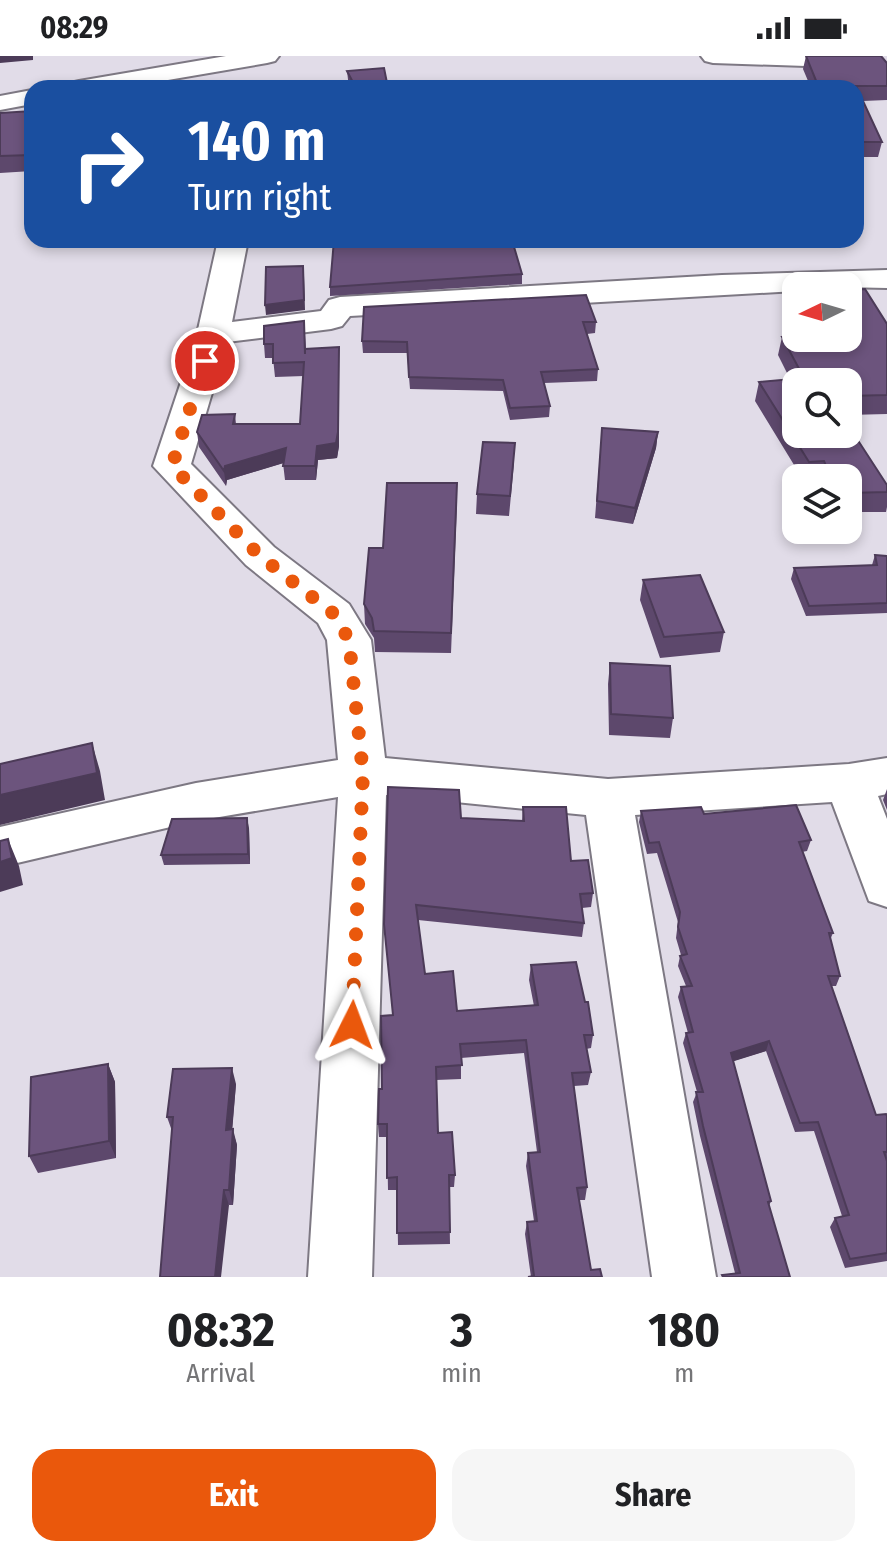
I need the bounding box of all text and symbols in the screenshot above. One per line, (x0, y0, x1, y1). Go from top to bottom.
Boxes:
text: 08:29 (40, 10, 108, 46)
text: 140 m (188, 108, 325, 175)
icon: right (56, 112, 160, 216)
text: Turn right (188, 176, 331, 220)
north arrow (782, 272, 862, 352)
map controls (782, 272, 862, 544)
pin (171, 327, 239, 395)
icon: arrive (183, 339, 227, 383)
button: search (782, 368, 862, 448)
button: layers (782, 464, 862, 544)
position arrow (310, 983, 394, 1067)
text: 08:32 (167, 1301, 275, 1359)
text: 3 (450, 1301, 473, 1359)
text: 180 (648, 1301, 720, 1359)
text: Arrival (186, 1358, 255, 1389)
text: min (441, 1358, 482, 1389)
text: m (674, 1358, 694, 1389)
button: Exit (32, 1449, 436, 1541)
button: Share (452, 1449, 855, 1541)

